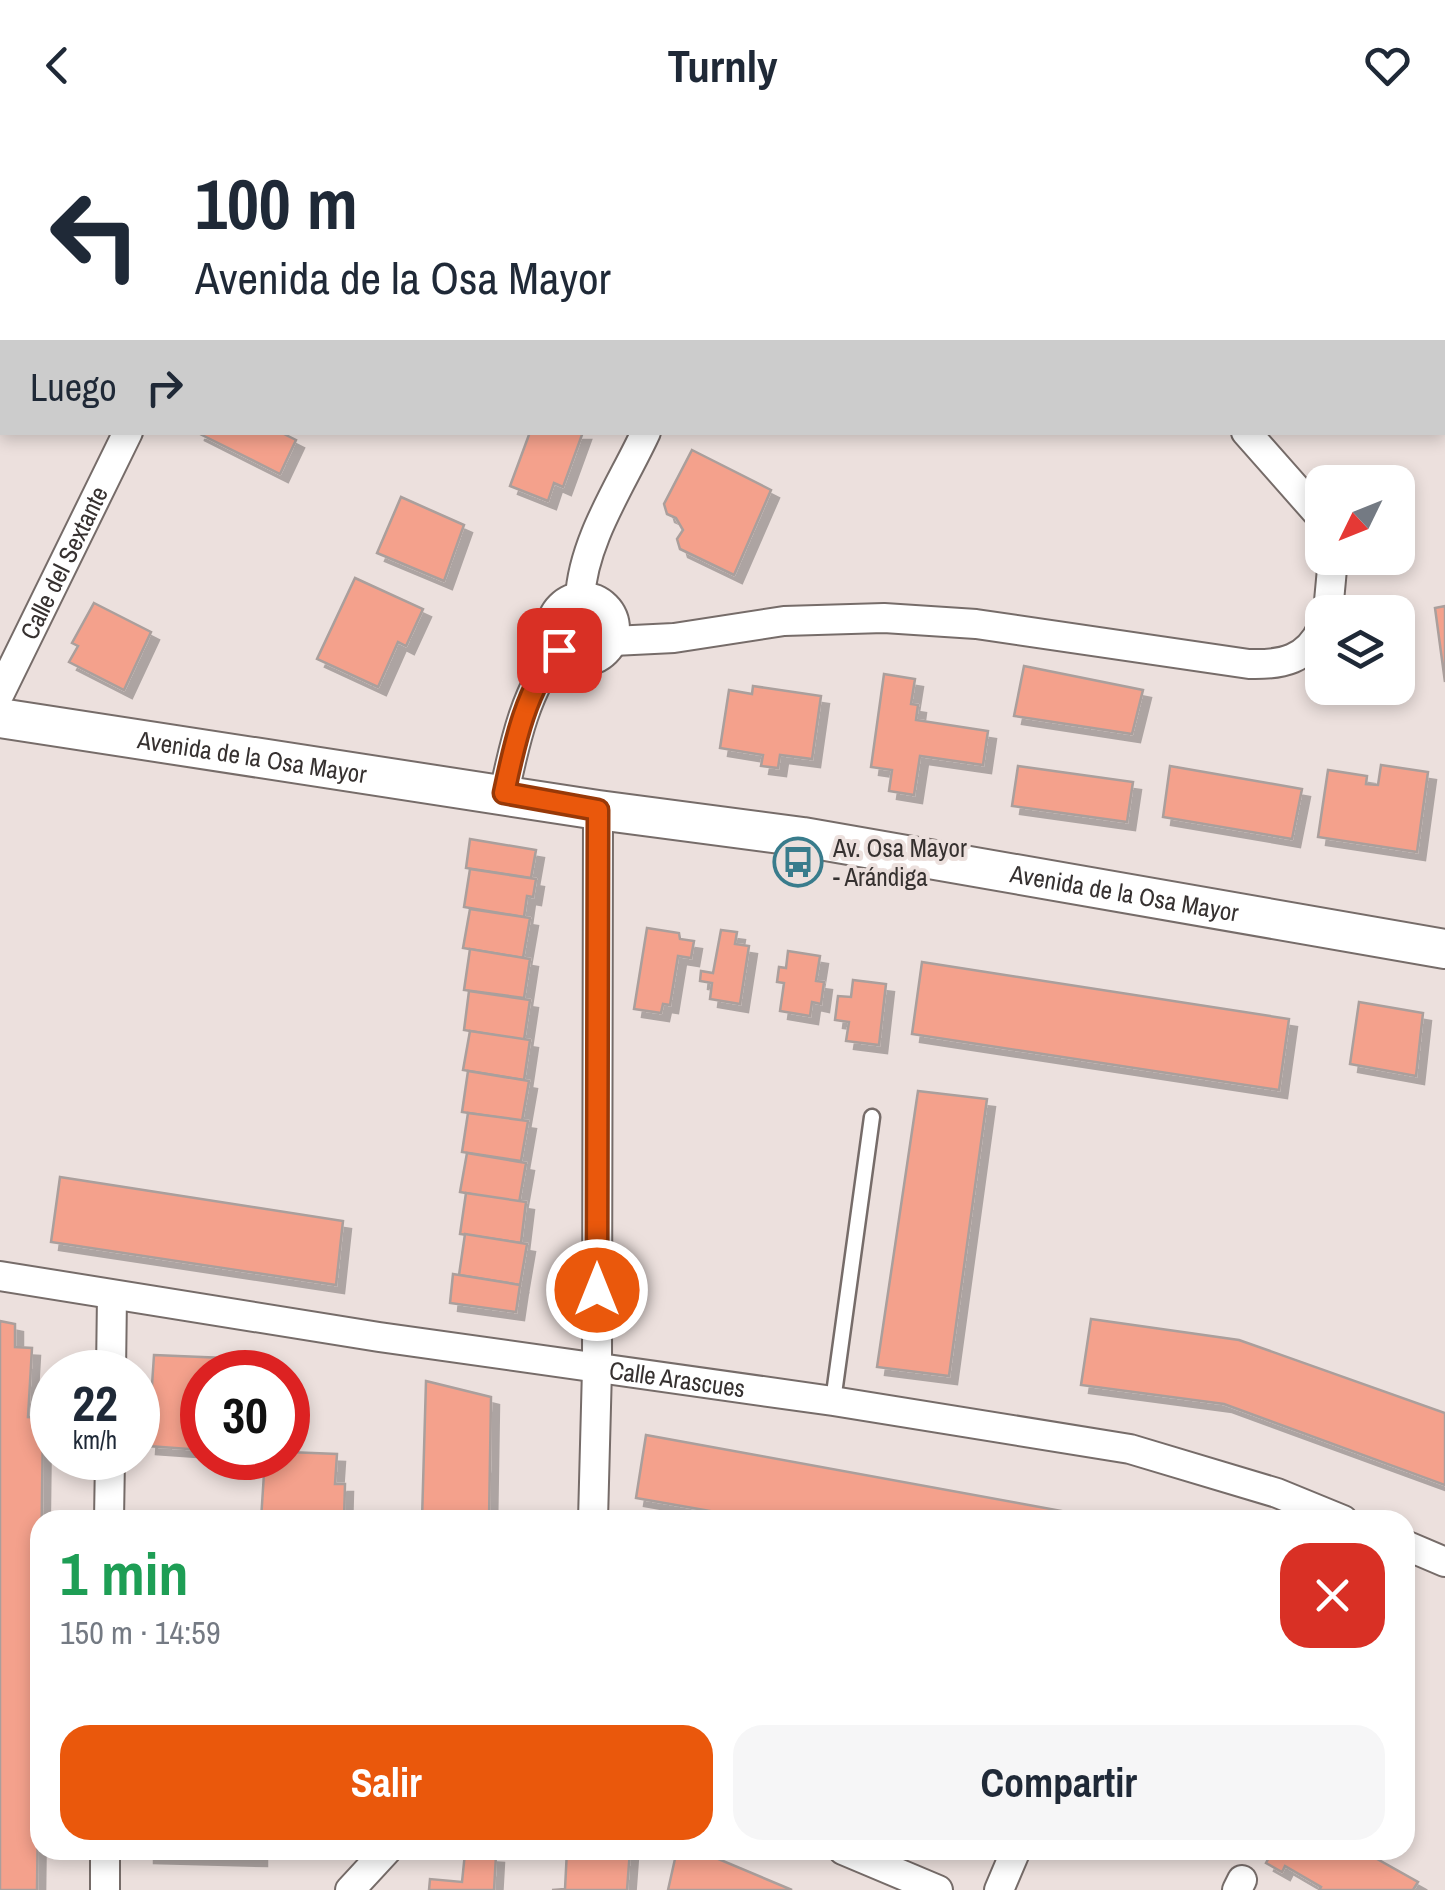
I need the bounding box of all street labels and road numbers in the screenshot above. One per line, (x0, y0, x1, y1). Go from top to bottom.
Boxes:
street label: Calle del Sextante (12, 481, 116, 645)
street label: Avenida de la Osa Mayor (134, 722, 369, 791)
street label: Avenida de la Osa Mayor (1007, 856, 1241, 930)
street label: Calle Arascues (607, 1353, 747, 1405)

